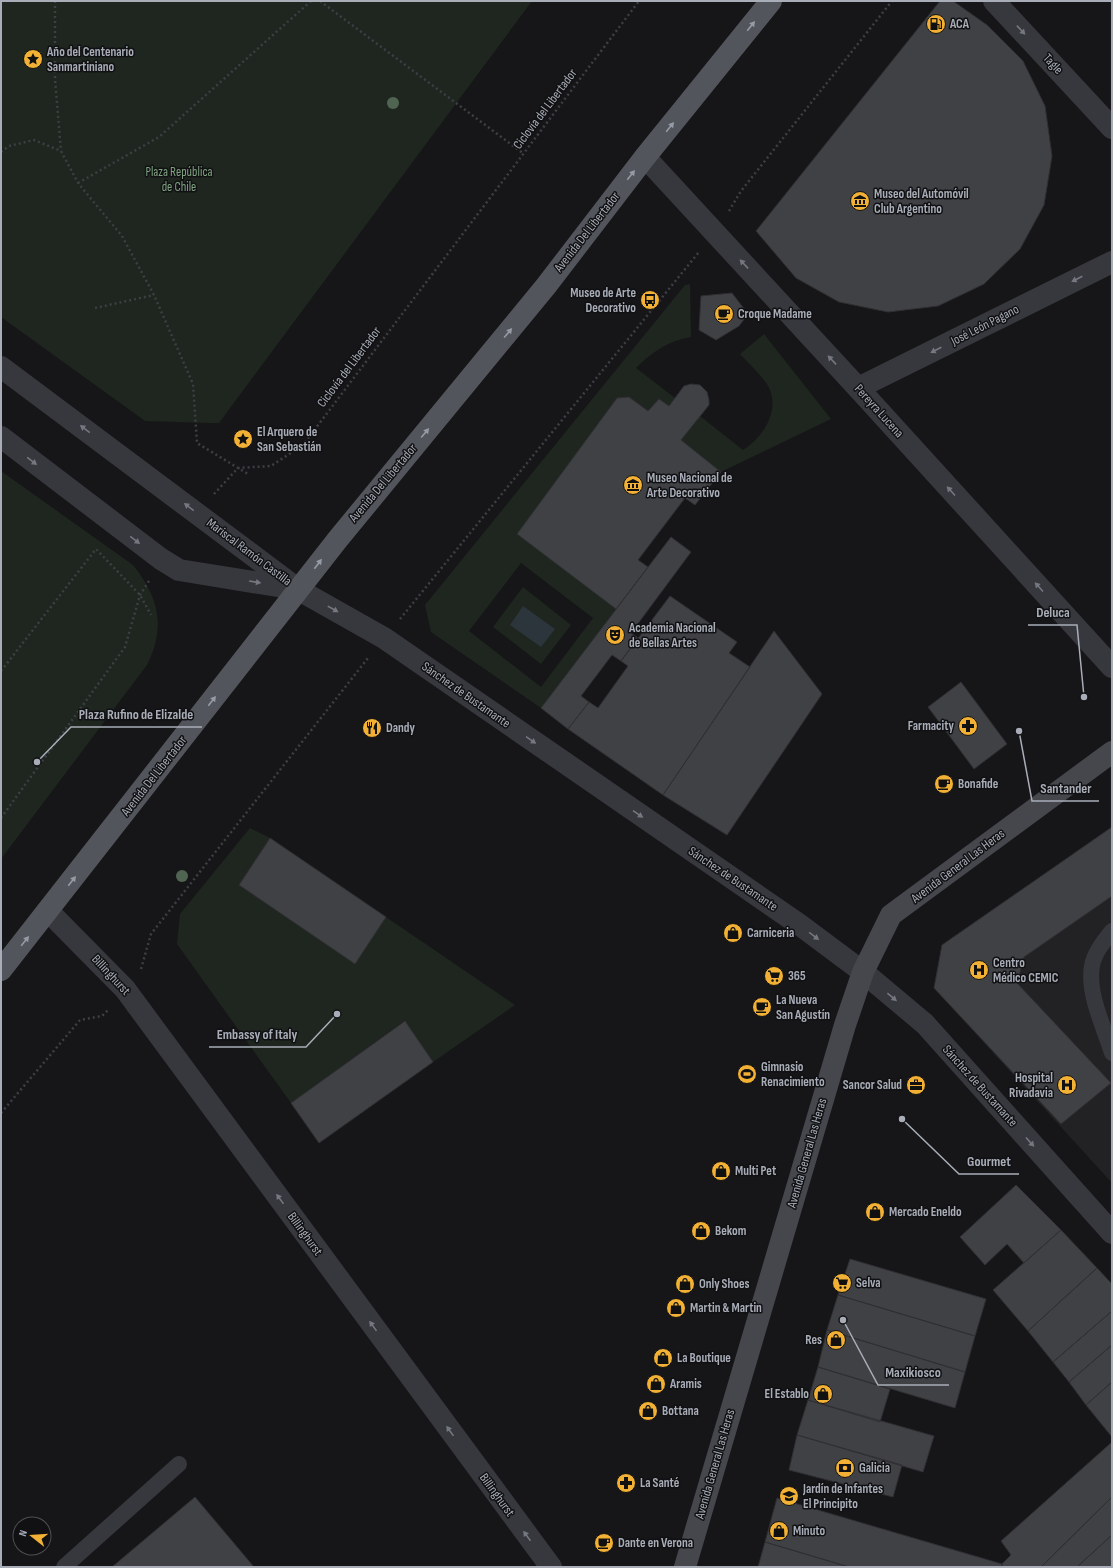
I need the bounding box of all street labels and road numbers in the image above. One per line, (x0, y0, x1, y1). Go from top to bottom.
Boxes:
street label: Tagle (1040, 50, 1066, 78)
street label: Ciclovía del Libertador (510, 65, 581, 152)
street label: Avenida Del Libertador (550, 189, 623, 276)
street label: José León Pagano (947, 301, 1022, 349)
street label: Ciclovía del Libertador (314, 323, 385, 410)
street label: Pereyra Lucena (851, 381, 907, 441)
street label: Avenida Del Libertador (345, 440, 421, 526)
street label: Mariscal Ramón Castilla (203, 515, 295, 589)
street label: Sánchez de Bustamante (419, 658, 513, 732)
street label: Avenida Del Libertador (117, 733, 190, 820)
street label: Avenida General Las Heras (907, 825, 1008, 907)
street label: Sánchez de Bustamante (685, 843, 781, 915)
street label: Billinghurst (88, 951, 134, 999)
street label: Sánchez de Bustamante (939, 1042, 1021, 1130)
street label: Avenida General Las Heras (783, 1096, 830, 1211)
street label: Billinghurst (284, 1209, 326, 1259)
street label: Avenida General Las Heras (691, 1407, 738, 1522)
street label: Billinghurst (476, 1470, 518, 1520)

